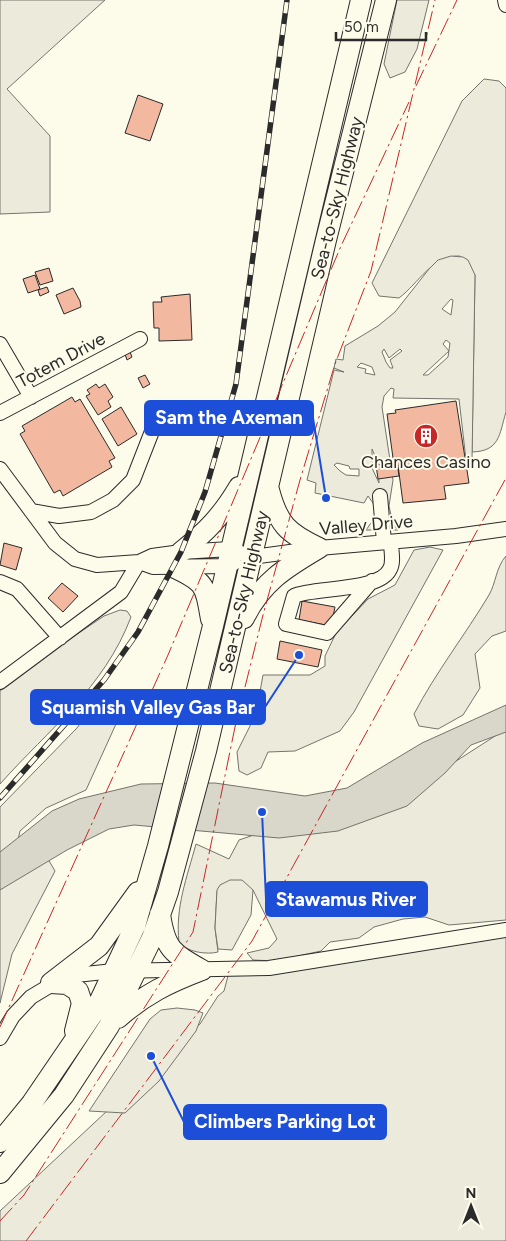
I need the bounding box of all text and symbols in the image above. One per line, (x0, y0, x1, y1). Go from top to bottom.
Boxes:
scale bar (336, 10, 426, 42)
text: 50 m (344, 18, 379, 36)
street label: Sea-to-Sky Highway (306, 114, 368, 281)
street label: Totem Drive (13, 327, 109, 393)
callout: Sam the Axeman (145, 401, 313, 435)
text: Sam the Axeman (155, 406, 303, 429)
building icon: Chances Casino (413, 423, 439, 449)
place label: Chances Casino (361, 451, 491, 473)
street label: Sea-to-Sky Highway (215, 508, 274, 676)
street label: Valley Drive (318, 510, 414, 540)
callout: Squamish Valley Gas Bar (31, 690, 265, 724)
text: Squamish Valley Gas Bar (41, 696, 255, 719)
callout: Stawamus River (266, 882, 427, 916)
text: Stawamus River (276, 888, 416, 911)
callout: Climbers Parking Lot (184, 1105, 386, 1139)
text: Climbers Parking Lot (194, 1110, 376, 1133)
north arrow (446, 1181, 496, 1231)
text: N (466, 1185, 476, 1202)

